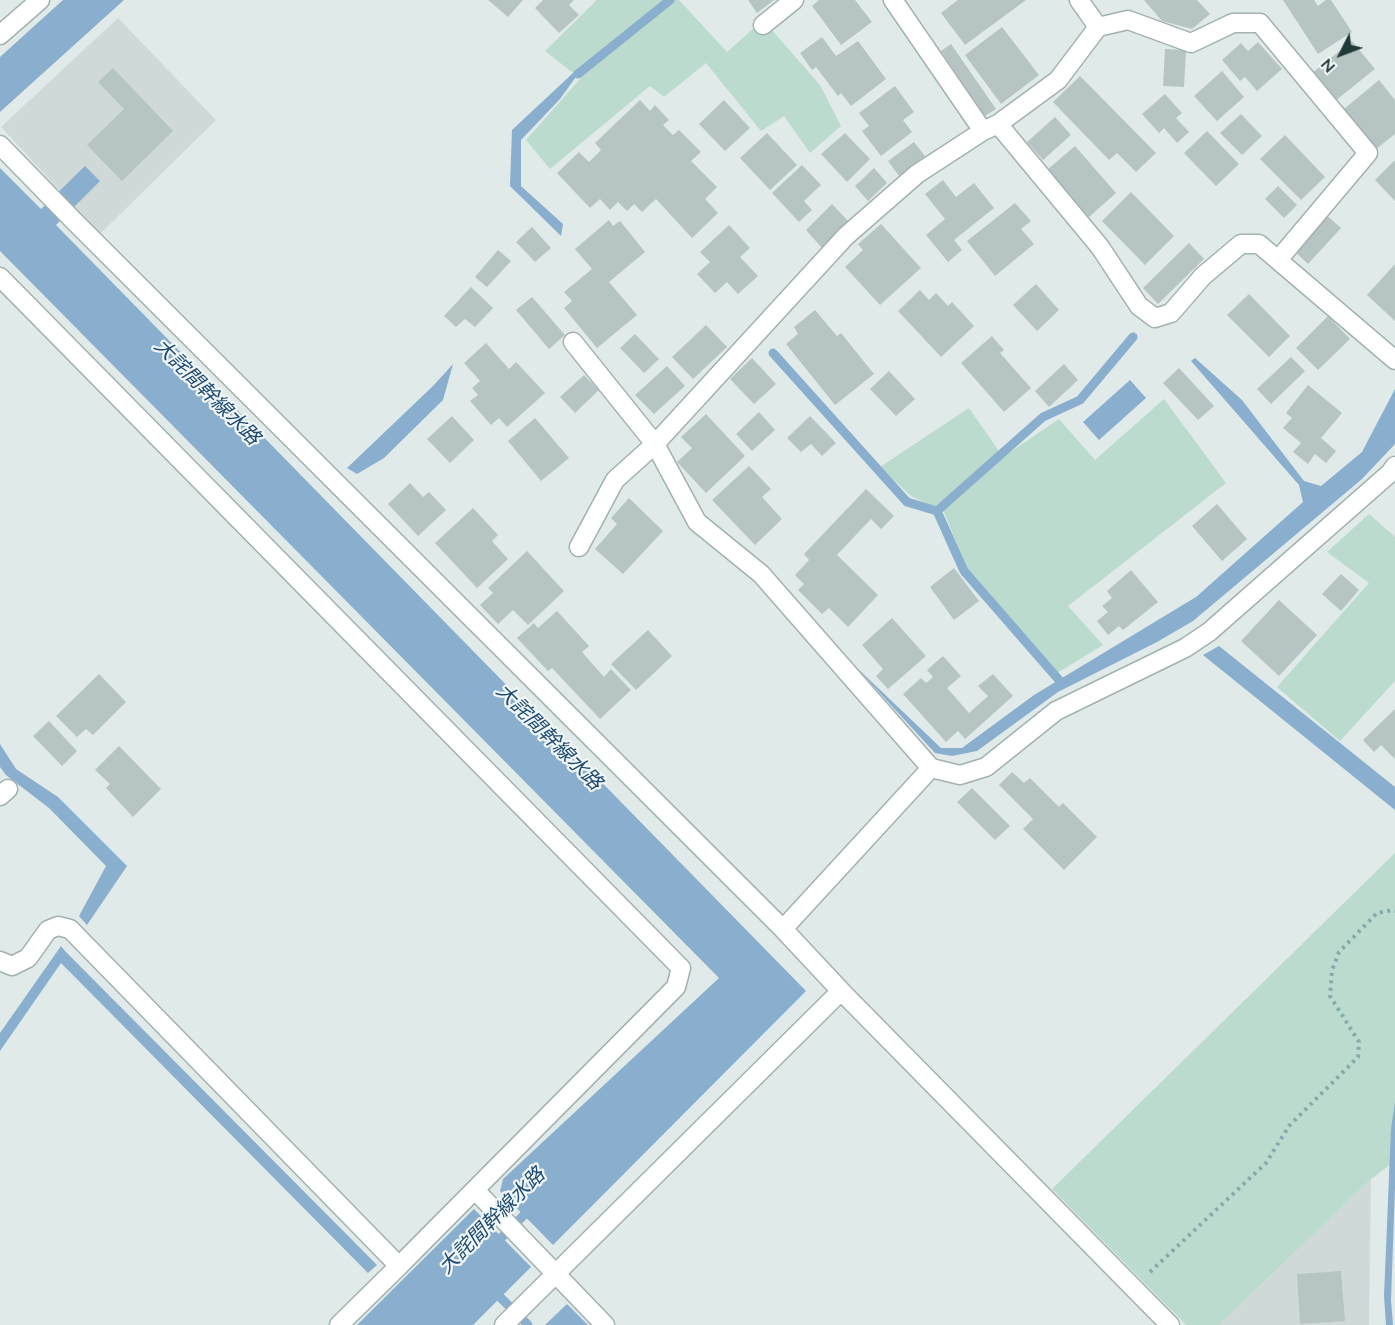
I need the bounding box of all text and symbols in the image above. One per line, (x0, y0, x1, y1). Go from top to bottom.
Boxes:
north arrow (1311, 24, 1371, 84)
text: N (1316, 55, 1339, 77)
water label: 大詫間幹線水路 (149, 334, 265, 450)
water label: 大詫間幹線水路 (491, 679, 607, 795)
water label: 大詫間幹線水路 (434, 1163, 550, 1279)

